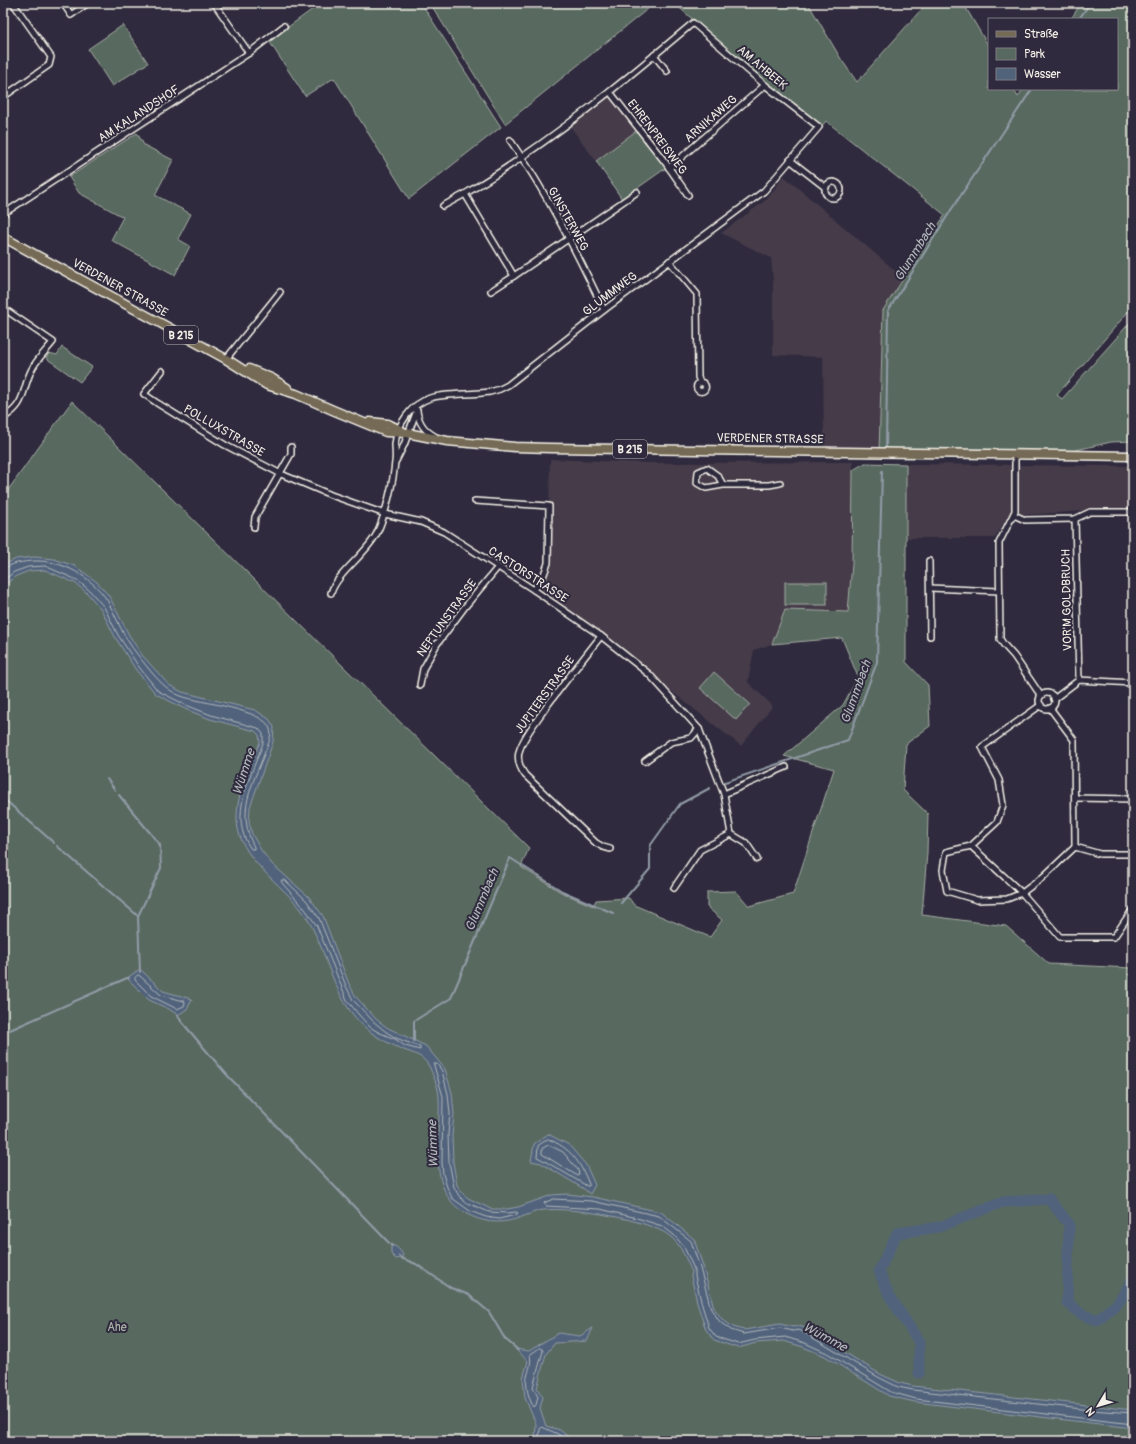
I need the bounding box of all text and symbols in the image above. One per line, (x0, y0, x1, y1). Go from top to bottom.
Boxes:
legend (988, 18, 1118, 90)
text: Straße (1024, 27, 1058, 42)
street label: AM AHBEEK (734, 43, 790, 93)
text: Park (1024, 47, 1045, 62)
text: Wasser (1024, 67, 1061, 82)
street label: AM KALANDSHOF (96, 82, 182, 146)
street label: ARNIKAWEG (682, 92, 740, 146)
street label: EHRENPREISWEG (624, 97, 690, 177)
street label: GINSTERWEG (544, 184, 592, 254)
water label: Glummbach (891, 219, 940, 284)
street label: VERDENER STRASSE (70, 256, 170, 320)
street label: GLUMMWEG (580, 269, 640, 319)
road number: B 215 (164, 326, 198, 344)
street label: POLLUXSTRASSE (181, 402, 267, 460)
street label: VERDENER STRASSE (716, 431, 824, 447)
road number: B 215 (613, 440, 647, 458)
street label: CASTORSTRASSE (485, 544, 571, 606)
street label: VOR'M GOLDBRUCH (1059, 549, 1075, 651)
street label: NEPTUNSTRASSE (414, 576, 480, 660)
street label: JUPITERSTRASSE (512, 653, 578, 737)
water label: Glummbach (837, 657, 875, 726)
water label: Wümme (229, 746, 259, 797)
water label: Glummbach (462, 866, 503, 933)
water label: Wümme (424, 1118, 442, 1168)
water label: Wümme (800, 1319, 851, 1356)
park label: Ahe (107, 1320, 127, 1335)
north arrow (1078, 1386, 1118, 1426)
text: N (1083, 1404, 1098, 1419)

